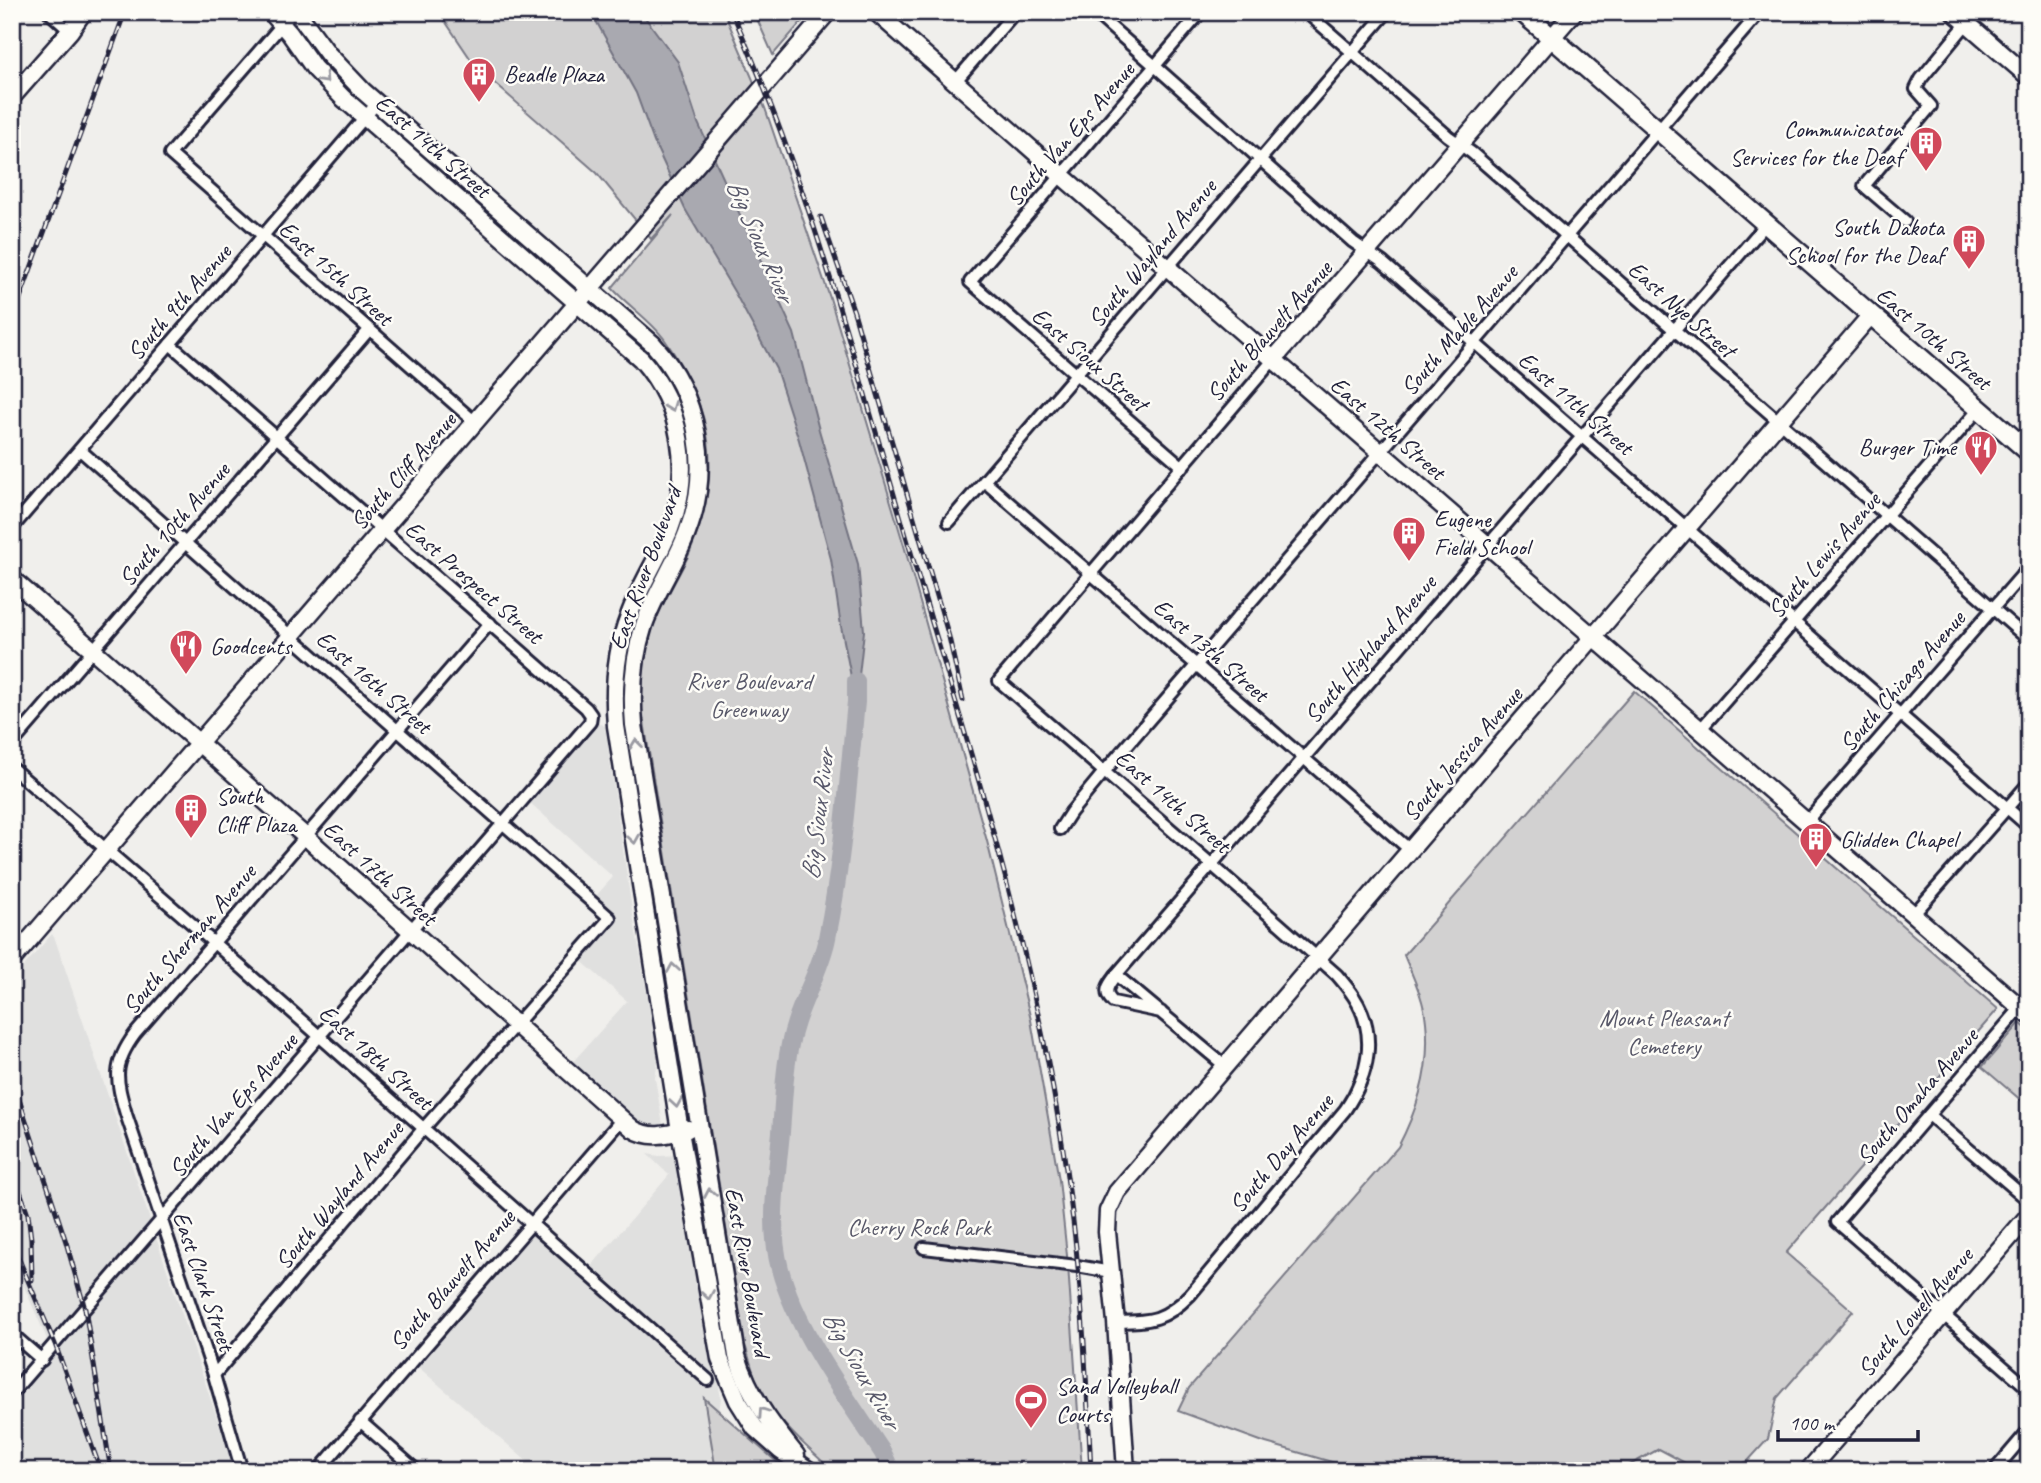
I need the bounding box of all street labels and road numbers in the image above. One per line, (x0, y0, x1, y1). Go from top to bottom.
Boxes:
street label: South Van Eps Avenue (999, 54, 1142, 212)
street label: East 14th Street (369, 88, 498, 206)
street label: South Wayland Avenue (1081, 171, 1224, 333)
street label: East 15th Street (273, 214, 401, 333)
street label: South 9th Avenue (120, 236, 239, 366)
street label: South Blauvelt Avenue (1200, 253, 1340, 408)
street label: East Nye Street (1622, 254, 1744, 366)
street label: South Mable Avenue (1394, 257, 1526, 402)
street label: East 10th Street (1870, 280, 1999, 398)
street label: East Sioux Street (1026, 300, 1157, 420)
street label: East 11th Street (1512, 345, 1641, 463)
street label: East 12th Street (1324, 370, 1453, 488)
street label: South Cliff Avenue (344, 404, 464, 536)
street label: South 10th Avenue (112, 454, 238, 592)
street label: East River Boulevard (602, 479, 690, 653)
street label: South Lewis Avenue (1761, 484, 1888, 624)
street label: East Prospect Street (399, 514, 551, 651)
street label: South Highland Avenue (1297, 567, 1444, 729)
street label: East 13th Street (1147, 592, 1276, 710)
street label: South Chicago Avenue (1833, 603, 1973, 758)
street label: East 16th Street (310, 624, 439, 742)
street label: South Jessica Avenue (1395, 679, 1530, 827)
street label: East 14th Street (1109, 743, 1238, 861)
street label: East 17th Street (317, 814, 445, 933)
street label: South Sherman Avenue (116, 856, 264, 1020)
street label: East 18th Street (313, 998, 441, 1117)
street label: South Omaha Avenue (1849, 1020, 1986, 1170)
street label: South Van Eps Avenue (162, 1025, 305, 1183)
street label: South Day Avenue (1222, 1086, 1341, 1219)
street label: South Wayland Avenue (268, 1113, 411, 1275)
street label: East River Boulevard (718, 1185, 778, 1362)
street label: South Blauvelt Avenue (383, 1202, 523, 1357)
street label: East Clark Street (166, 1207, 242, 1356)
street label: South Lowell Avenue (1851, 1239, 1981, 1383)

